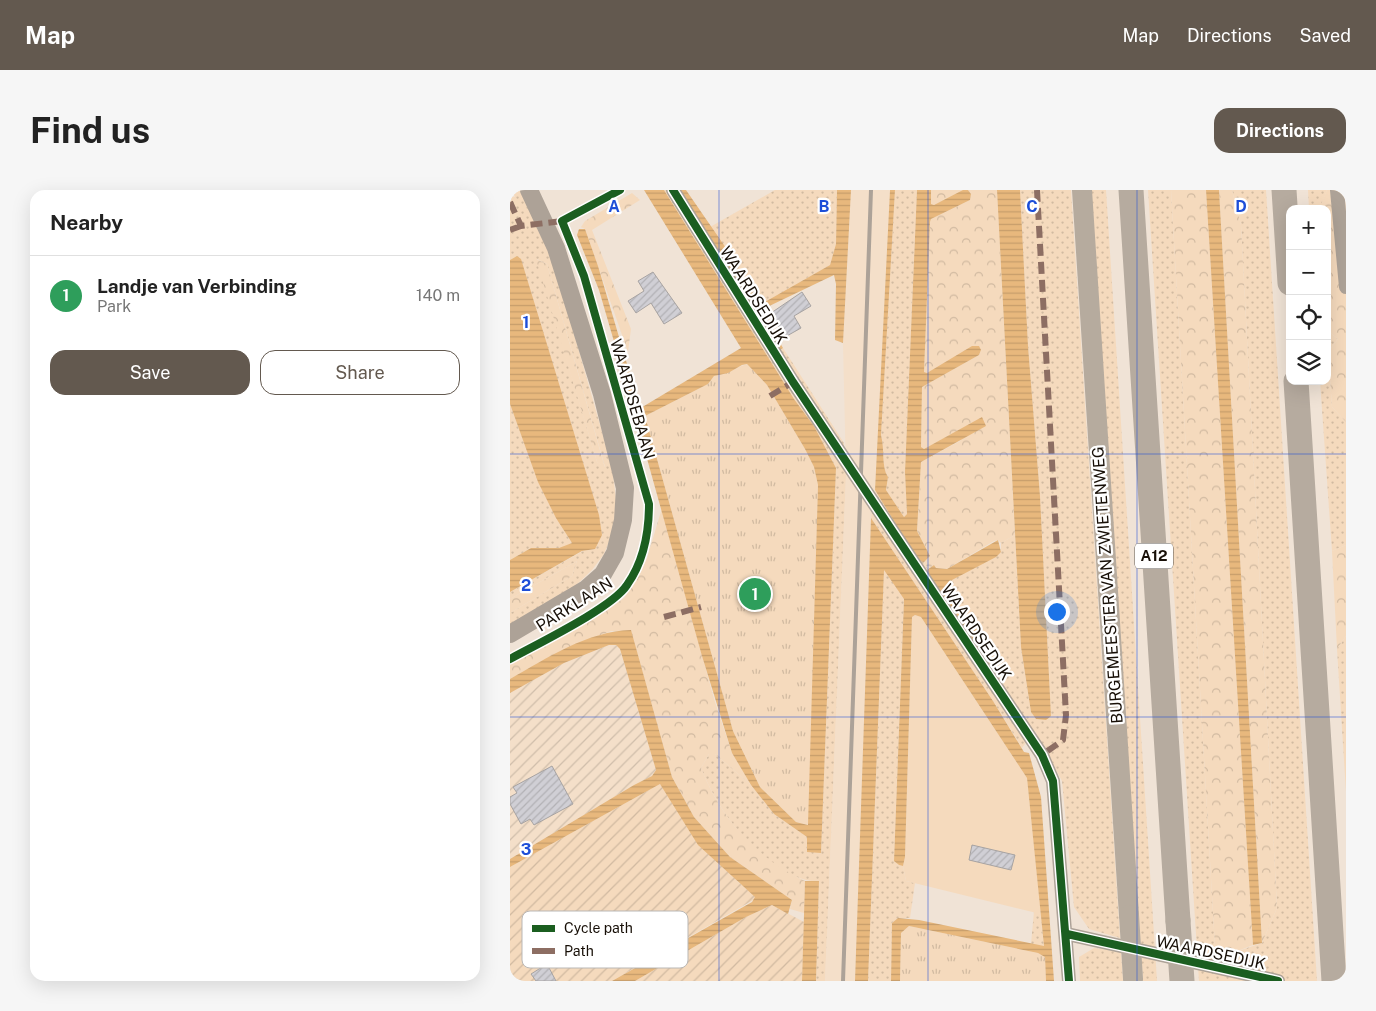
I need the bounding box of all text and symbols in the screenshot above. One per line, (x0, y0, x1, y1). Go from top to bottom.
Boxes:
text: Map (25, 21, 75, 49)
text: Map (1122, 25, 1159, 46)
text: Directions (1187, 25, 1272, 46)
text: Saved (1300, 25, 1351, 46)
button: Directions (1214, 108, 1346, 153)
text: Find us (30, 110, 150, 151)
text: A (608, 197, 620, 216)
text: B (819, 197, 830, 216)
text: C (1026, 197, 1038, 216)
text: D (1235, 197, 1247, 216)
map controls (1286, 205, 1331, 385)
button: + (1286, 205, 1331, 250)
text: Nearby (50, 210, 123, 235)
street label: WAARDSEDIJK (716, 243, 791, 348)
button: − (1286, 250, 1331, 295)
text: Landje van Verbinding (97, 275, 297, 297)
text: 1 (63, 286, 69, 305)
text: 140 m (416, 286, 460, 305)
button: locate (1286, 295, 1331, 340)
text: Park (97, 297, 131, 316)
text: 1 (523, 313, 529, 332)
street label: WAARDSEBAAN (606, 337, 659, 462)
button: layers (1286, 340, 1331, 385)
button: Save (50, 350, 250, 395)
button: Share (260, 350, 460, 395)
street label: BURGEMEESTER VAN ZWIETENWEG (1088, 446, 1127, 724)
road number: A12 (1135, 544, 1173, 568)
street label: PARKLAAN (532, 573, 616, 635)
pin: 1 (739, 575, 771, 613)
text: 2 (521, 576, 531, 595)
street label: WAARDSEDIJK (938, 581, 1016, 684)
your location (1044, 599, 1070, 625)
text: 3 (521, 840, 531, 859)
legend (522, 911, 688, 968)
text: Cycle path (564, 920, 633, 936)
street label: WAARDSEDIJK (1154, 932, 1268, 973)
text: Path (564, 943, 594, 959)

